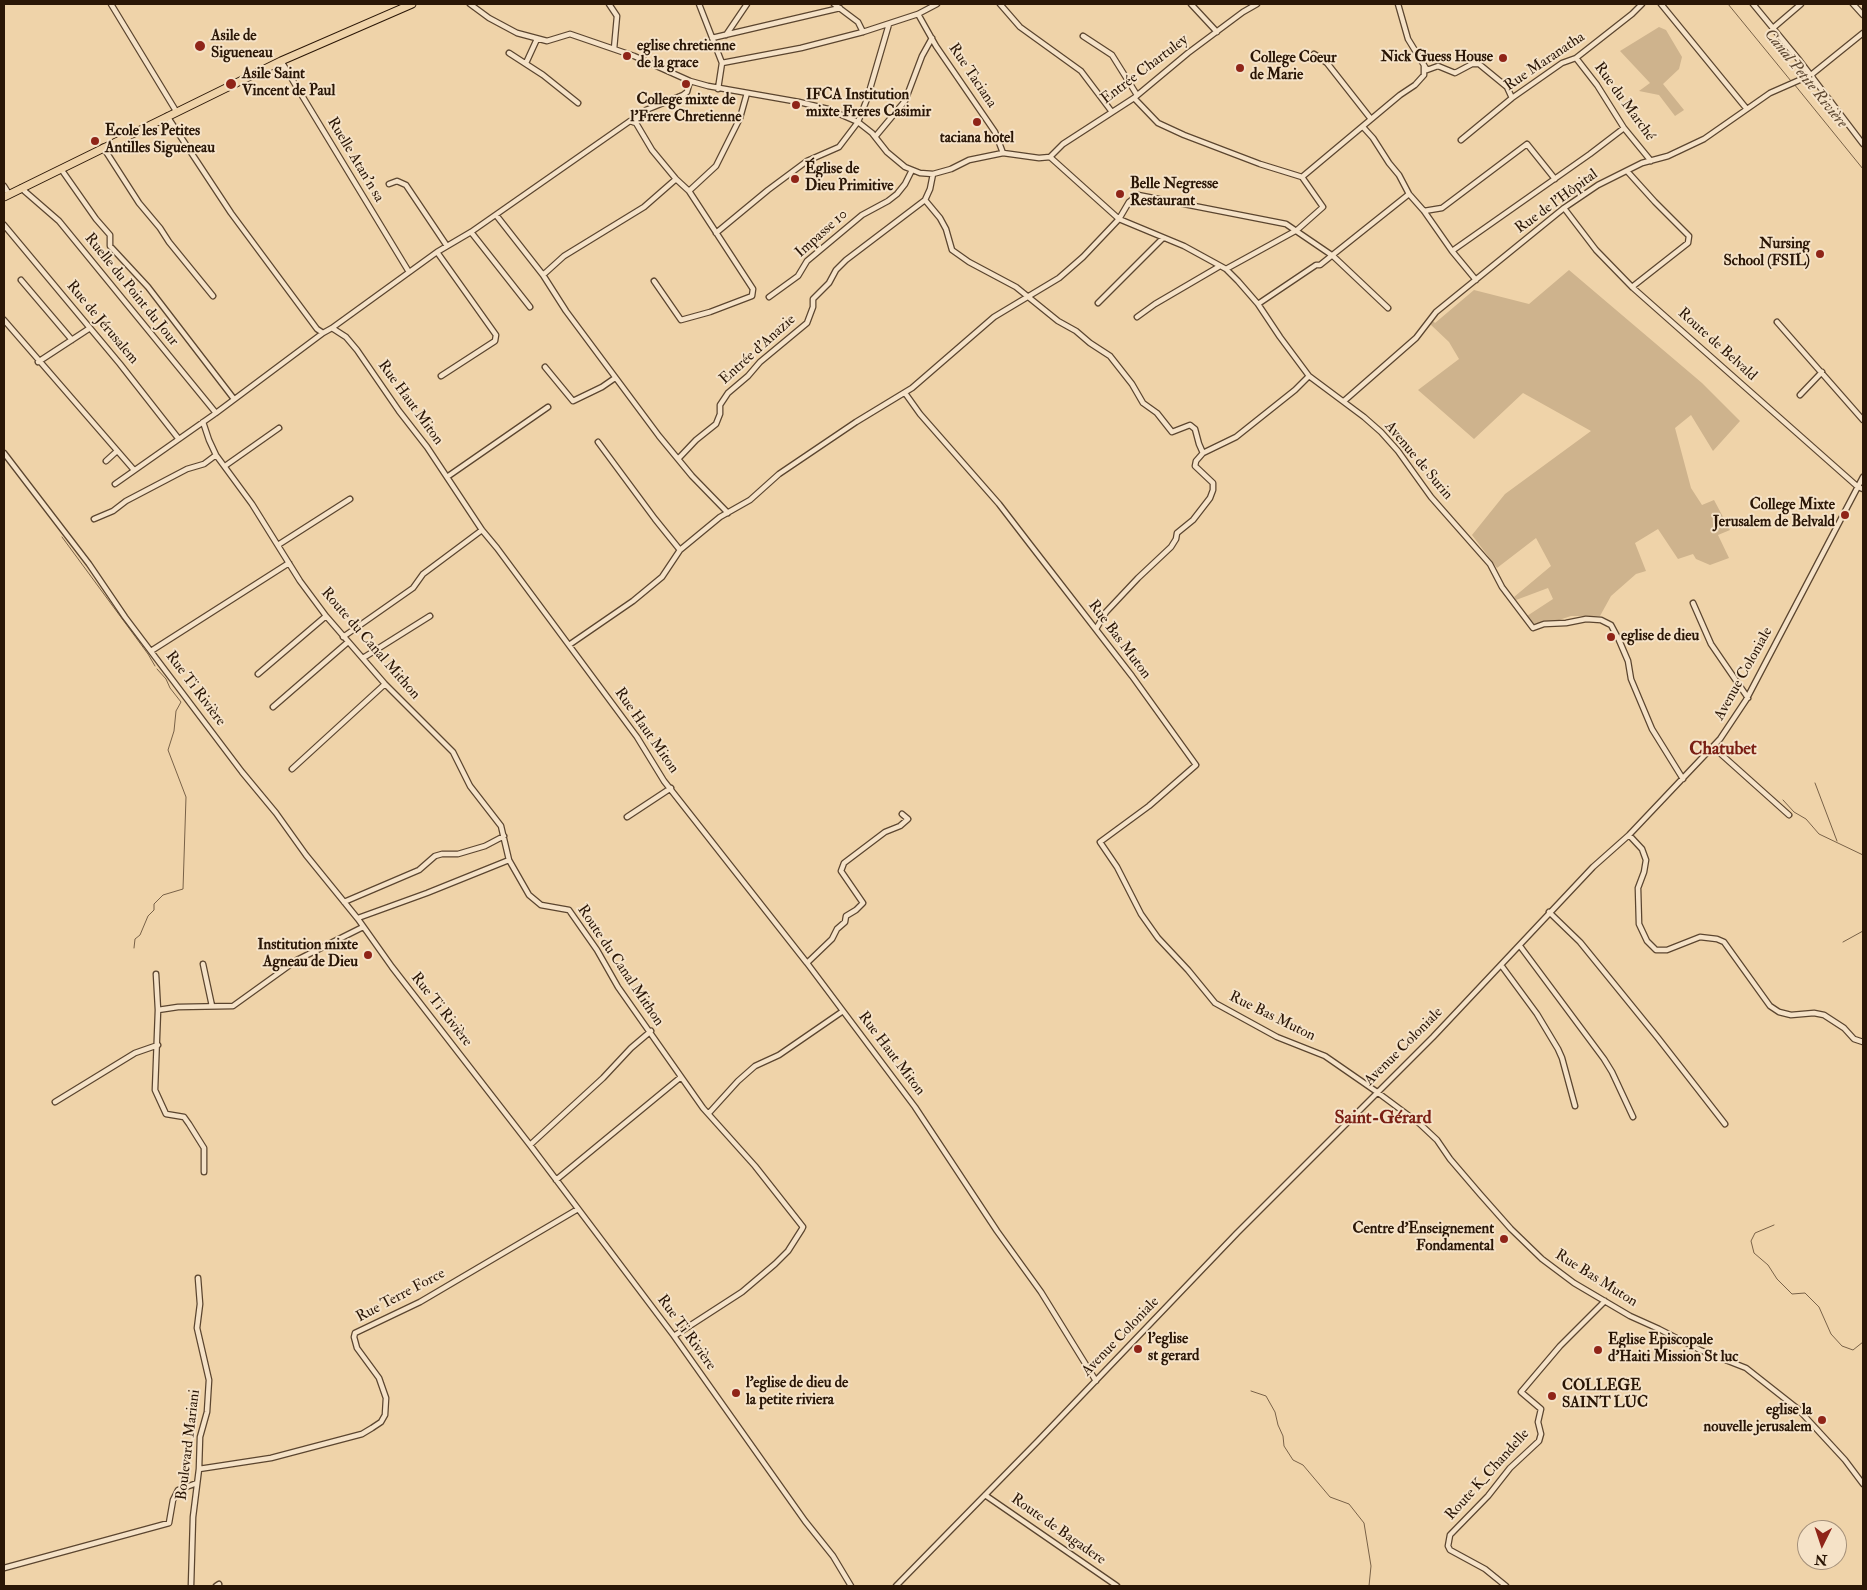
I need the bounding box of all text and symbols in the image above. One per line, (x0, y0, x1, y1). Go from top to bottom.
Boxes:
water label: Canal Petite Rivière (1759, 26, 1851, 132)
place label: Asile de Sigueneau (211, 28, 273, 63)
street label: Rue Maranatha (1501, 29, 1589, 95)
street label: Entrée Chartuley (1098, 31, 1192, 109)
place label: eglise chretienne de la grace (637, 38, 736, 73)
marker: Asile de Sigueneau (193, 39, 207, 53)
street label: Rue Taciana (944, 40, 1000, 112)
place label: Nick Guess House (1381, 49, 1493, 67)
marker: eglise chretienne de la grace (621, 50, 633, 62)
place label: College Coeur de Marie (1250, 50, 1337, 85)
marker: Nick Guess House (1497, 52, 1509, 64)
street label: Rue du Marché (1590, 59, 1658, 145)
marker: College Coeur de Marie (1234, 62, 1246, 74)
place label: Asile Saint Vincent de Paul (242, 66, 335, 101)
marker: Asile Saint Vincent de Paul (224, 77, 238, 91)
marker: College mixte de l'Frere Chretienne (680, 78, 692, 90)
place label: IFCA Institution mixte Freres Casimir (806, 87, 931, 122)
place label: College mixte de l'Frere Chretienne (631, 92, 741, 127)
marker: IFCA Institution mixte Freres Casimir (790, 99, 802, 111)
street label: Ruelle Atan'n sa (323, 114, 387, 206)
marker: taciana hotel (971, 116, 983, 128)
place label: Ecole les Petites Antilles Sigueneau (105, 123, 215, 158)
place label: taciana hotel (940, 130, 1014, 148)
marker: Ecole les Petites Antilles Sigueneau (89, 135, 101, 147)
place label: Église de Dieu Primitive (805, 161, 893, 196)
street label: Rue de l'Hôpital (1512, 166, 1602, 238)
marker: Église de Dieu Primitive (789, 173, 801, 185)
place label: Belle Negresse Restaurant (1130, 176, 1218, 211)
marker: Belle Negresse Restaurant (1114, 188, 1126, 200)
street label: Impasse 10 (792, 206, 852, 262)
street label: Ruelle du Point du Jour (80, 230, 182, 350)
place label: Nursing School (FSIL) (1724, 236, 1810, 271)
marker: Nursing School (FSIL) (1814, 248, 1826, 260)
street label: Rue de Jérusalem (62, 278, 142, 368)
street label: Route de Belvald (1674, 305, 1760, 385)
street label: Entrée d'Anazie (716, 311, 800, 389)
street label: Rue Haut Miton (373, 357, 447, 449)
street label: Avenue de Surin (1380, 418, 1456, 504)
place label: College Mixte Jerusalem de Belvald (1713, 497, 1835, 532)
marker: College Mixte Jerusalem de Belvald (1839, 509, 1851, 521)
street label: Route du Canal Mithon (317, 584, 423, 704)
street label: Rue Bas Muton (1084, 597, 1154, 683)
street label: Avenue Coloniale (1711, 624, 1777, 724)
place label: eglise de dieu (1621, 628, 1699, 646)
marker: eglise de dieu (1605, 631, 1617, 643)
street label: Rue Ti Rivière (161, 648, 229, 730)
street label: Rue Haut Miton (610, 685, 682, 777)
district label: Chatubet (1689, 739, 1757, 761)
street label: Route du Canal Mithon (573, 902, 667, 1030)
place label: Institution mixte Agneau de Dieu (257, 937, 358, 972)
marker: Institution mixte Agneau de Dieu (362, 949, 374, 961)
street label: Rue Ti Rivière (407, 969, 475, 1051)
street label: Rue Bas Muton (1226, 988, 1318, 1046)
street label: Avenue Coloniale (1361, 1004, 1447, 1090)
street label: Rue Haut Miton (854, 1009, 928, 1099)
district label: Saint-Gérard (1334, 1108, 1432, 1130)
place label: Centre d'Enseignement Fondamental (1352, 1221, 1494, 1256)
marker: Centre d'Enseignement Fondamental (1498, 1233, 1510, 1245)
street label: Rue Bas Muton (1551, 1247, 1641, 1311)
street label: Rue Terre Force (354, 1265, 448, 1327)
street label: Rue Ti Rivière (653, 1292, 719, 1374)
street label: Avenue Coloniale (1079, 1293, 1163, 1381)
place label: l'eglise st gerard (1148, 1331, 1199, 1366)
place label: Eglise Episcopale d'Haiti Mission St luc (1608, 1332, 1738, 1367)
marker: l'eglise st gerard (1132, 1343, 1144, 1355)
marker: Eglise Episcopale d'Haiti Mission St luc (1592, 1344, 1604, 1356)
place label: l'eglise de dieu de la petite riviera (746, 1375, 848, 1410)
place label: COLLEGE SAINT LUC (1562, 1378, 1648, 1413)
marker: l'eglise de dieu de la petite riviera (730, 1387, 742, 1399)
street label: Boulevard Mariani (173, 1389, 205, 1501)
marker: COLLEGE SAINT LUC (1546, 1390, 1558, 1402)
place label: eglise la nouvelle jerusalem (1704, 1402, 1812, 1437)
marker: eglise la nouvelle jerusalem (1816, 1414, 1828, 1426)
street label: Route K_Chandelle (1442, 1426, 1534, 1524)
street label: Route de Bagadere (1007, 1491, 1109, 1569)
north arrow (1797, 1520, 1847, 1570)
text: N (1814, 1551, 1828, 1568)

